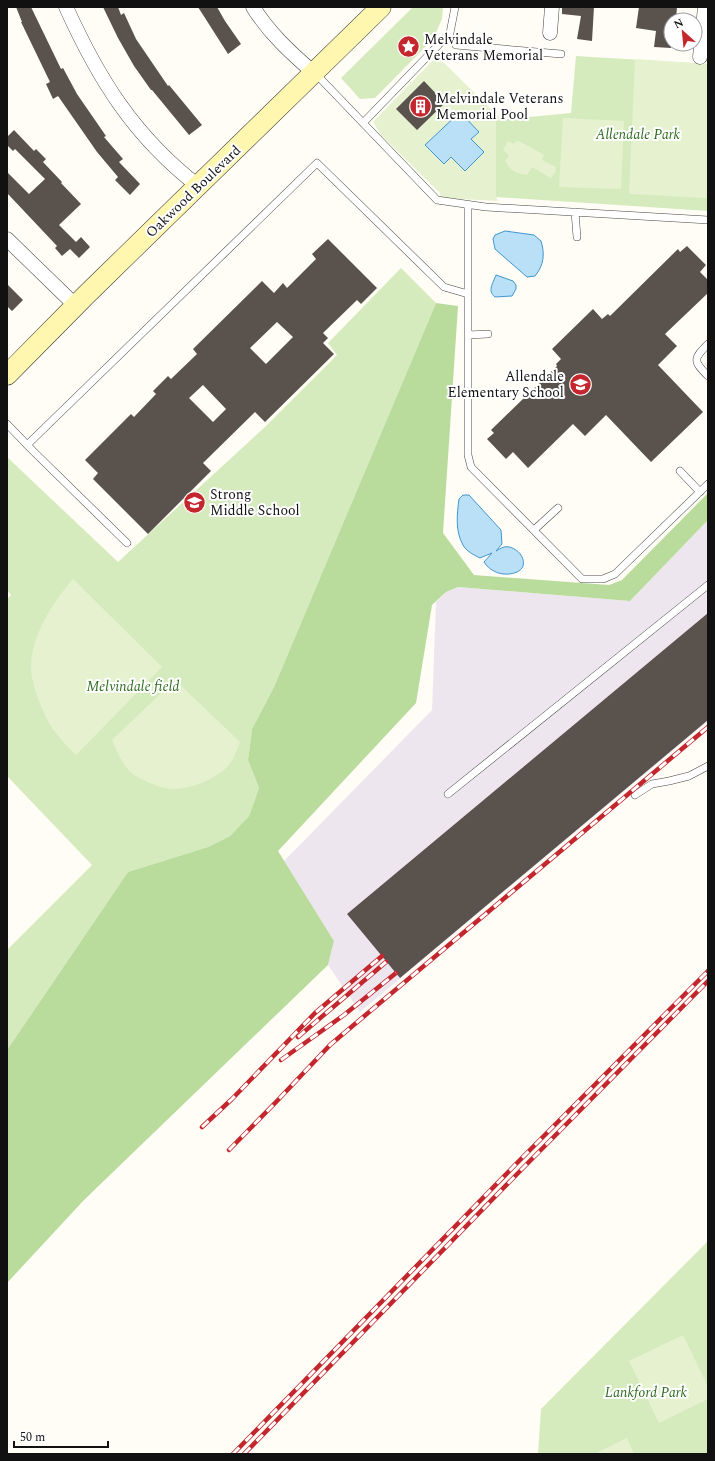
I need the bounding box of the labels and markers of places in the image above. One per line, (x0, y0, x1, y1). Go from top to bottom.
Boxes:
place label: Melvindale Veterans Memorial (424, 29, 543, 66)
place icon: Melvindale Veterans Memorial (396, 34, 422, 60)
place label: Melvindale Veterans Memorial Pool (436, 88, 563, 125)
building icon: Melvindale Veterans Memorial Pool (407, 93, 433, 119)
place label: Allendale Elementary School (448, 366, 564, 403)
school or university icon: Allendale Elementary School (567, 371, 593, 397)
place label: Strong Middle School (210, 484, 300, 521)
school or university icon: Strong Middle School (182, 489, 208, 515)

